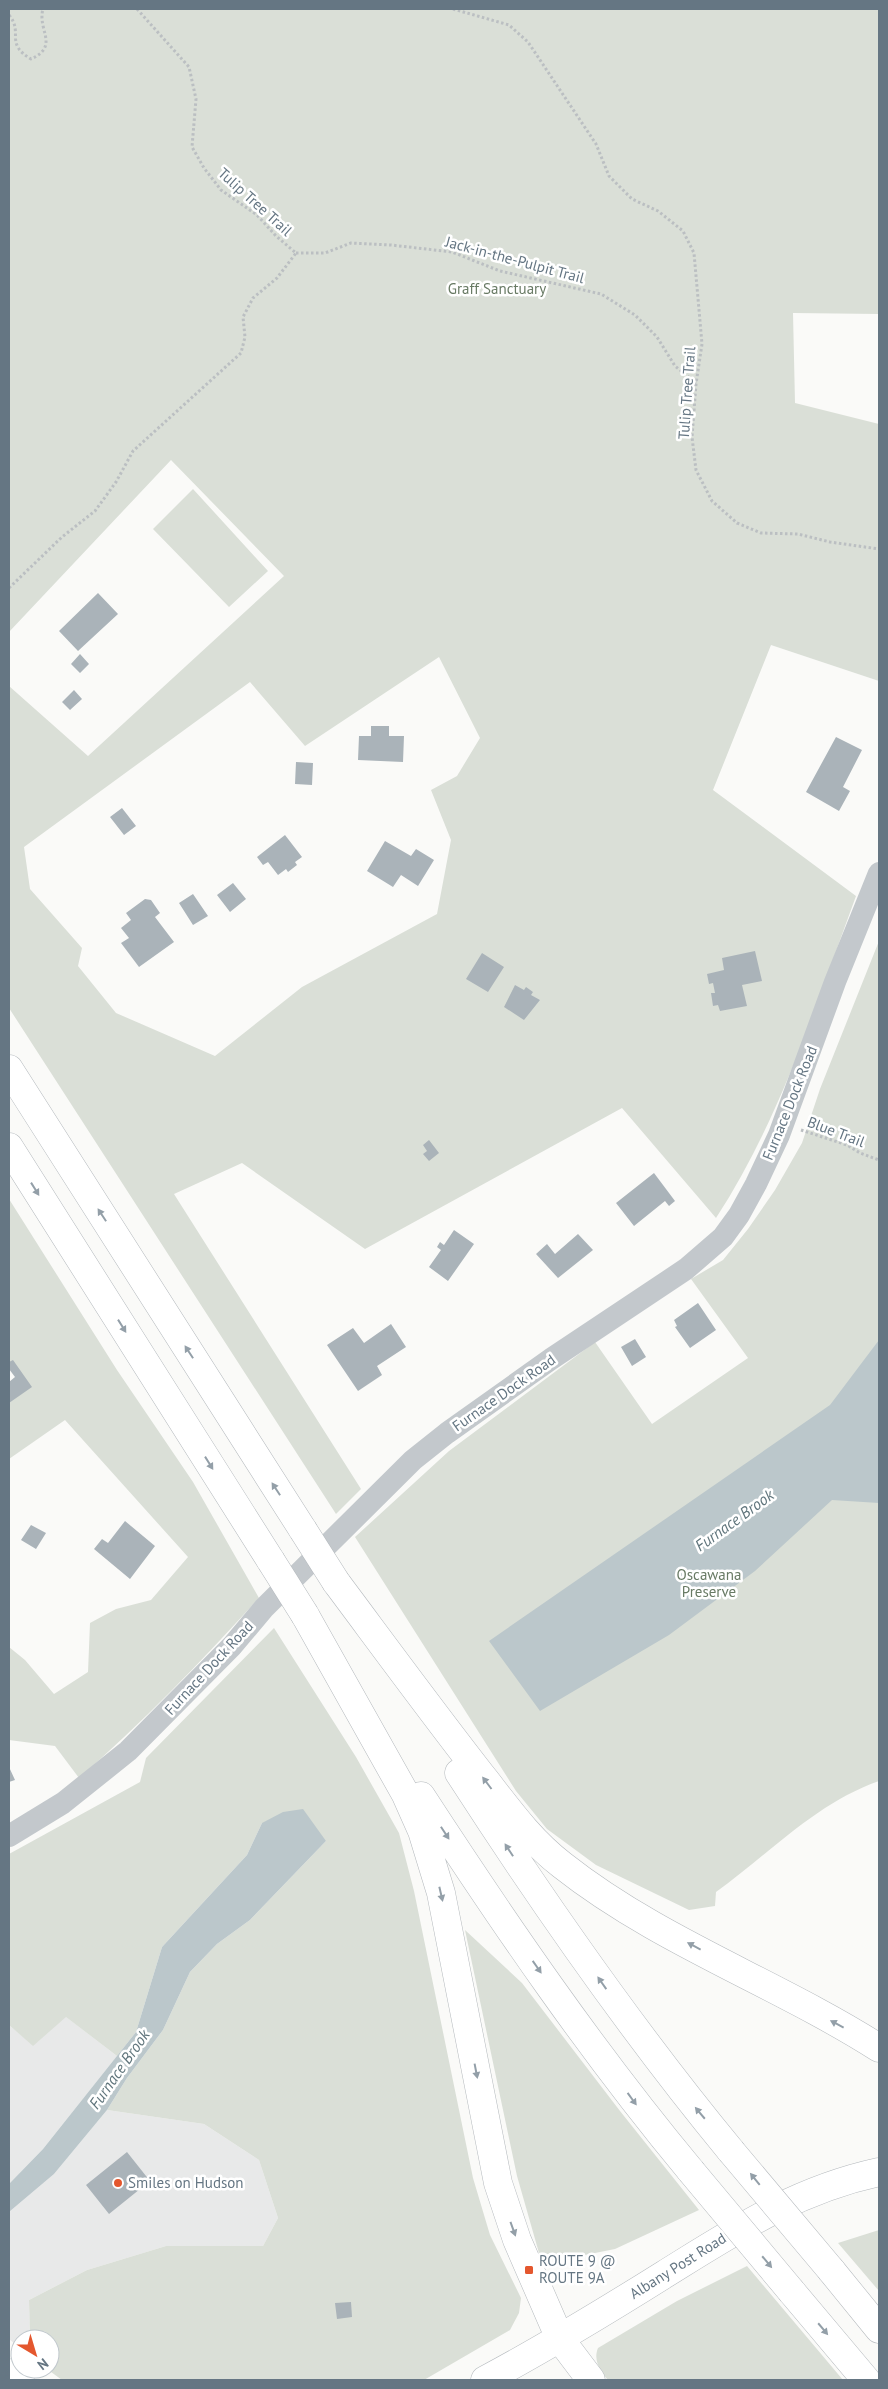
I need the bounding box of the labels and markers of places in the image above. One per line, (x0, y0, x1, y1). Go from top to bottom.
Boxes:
place label: Smiles on Hudson (128, 2173, 244, 2192)
marker: Smiles on Hudson (112, 2177, 124, 2189)
place label: ROUTE 9 @ ROUTE 9A (539, 2251, 616, 2287)
marker: ROUTE 9 @ ROUTE 9A (523, 2264, 535, 2276)

